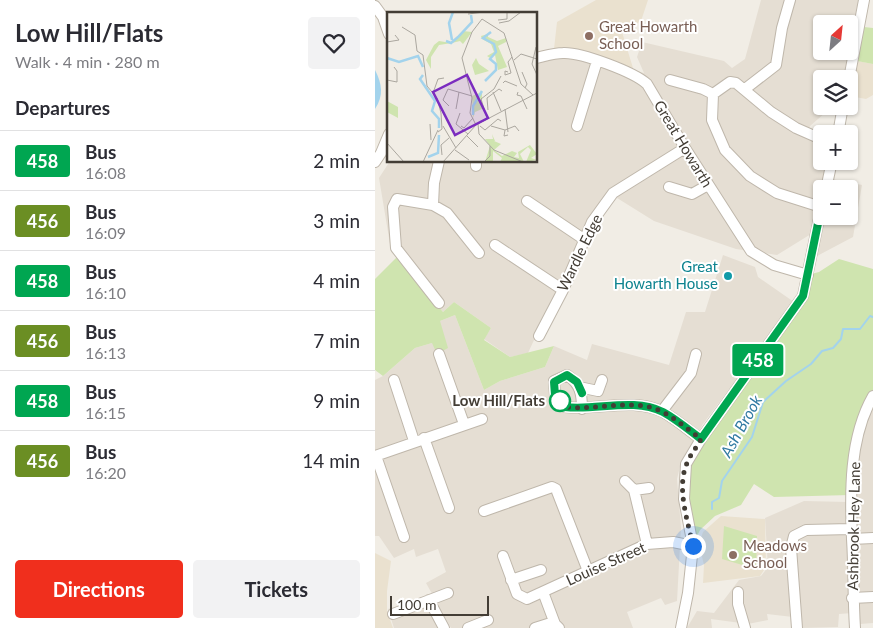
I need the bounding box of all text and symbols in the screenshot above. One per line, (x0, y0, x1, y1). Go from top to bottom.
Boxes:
inset map (387, 12, 537, 162)
north arrow (813, 15, 857, 60)
map controls (813, 15, 858, 225)
button: heart (308, 17, 360, 69)
place label: Great Howarth School (599, 17, 697, 52)
text: Low Hill/Flats (15, 18, 163, 47)
marker: Great Howarth School (583, 30, 595, 42)
text: Walk · 4 min · 280 m (15, 52, 160, 71)
button: layers (813, 70, 858, 115)
text: Departures (15, 96, 110, 119)
street label: Great Howarth (651, 97, 717, 190)
button: + (813, 125, 858, 170)
text: Bus (85, 140, 116, 163)
text: 2 min (313, 149, 360, 172)
text: 458 (27, 150, 58, 172)
text: 16:08 (85, 163, 126, 182)
button: − (813, 180, 858, 225)
text: Bus (85, 200, 116, 223)
text: 3 min (313, 209, 360, 232)
text: 456 (27, 210, 58, 232)
street label: Wardle Edge (553, 211, 605, 294)
text: 16:09 (85, 223, 126, 242)
place label: Great Howarth House (614, 257, 719, 292)
text: Bus (85, 260, 116, 283)
text: 4 min (313, 269, 360, 292)
text: 458 (27, 270, 58, 292)
marker: Great Howarth House (722, 270, 734, 282)
text: 16:10 (85, 283, 126, 302)
text: Bus (85, 320, 116, 343)
text: 7 min (313, 329, 360, 352)
text: 456 (27, 330, 58, 352)
text: 16:13 (85, 343, 126, 362)
line badge: 458 (729, 344, 787, 376)
text: 458 (742, 349, 774, 371)
text: Bus (85, 380, 116, 403)
text: 9 min (313, 389, 360, 412)
text: 458 (27, 390, 58, 412)
marker: Low Hill/Flats (549, 390, 571, 412)
place label: Low Hill/Flats (452, 391, 545, 409)
water label: Ash Brook (715, 391, 765, 461)
text: 16:15 (85, 403, 126, 422)
text: Bus (85, 440, 116, 463)
text: 14 min (302, 449, 360, 472)
text: 456 (27, 450, 58, 472)
street label: Ashbrook Hey Lane (843, 461, 863, 590)
text: 16:20 (85, 463, 126, 482)
your location (681, 534, 706, 559)
place label: Meadows School (743, 536, 807, 571)
street label: Louise Street (563, 537, 649, 589)
marker: Meadows School (727, 549, 739, 561)
button: Directions (15, 560, 183, 618)
button: Tickets (193, 560, 360, 618)
scale bar (390, 593, 489, 616)
text: 100 m (397, 596, 436, 613)

